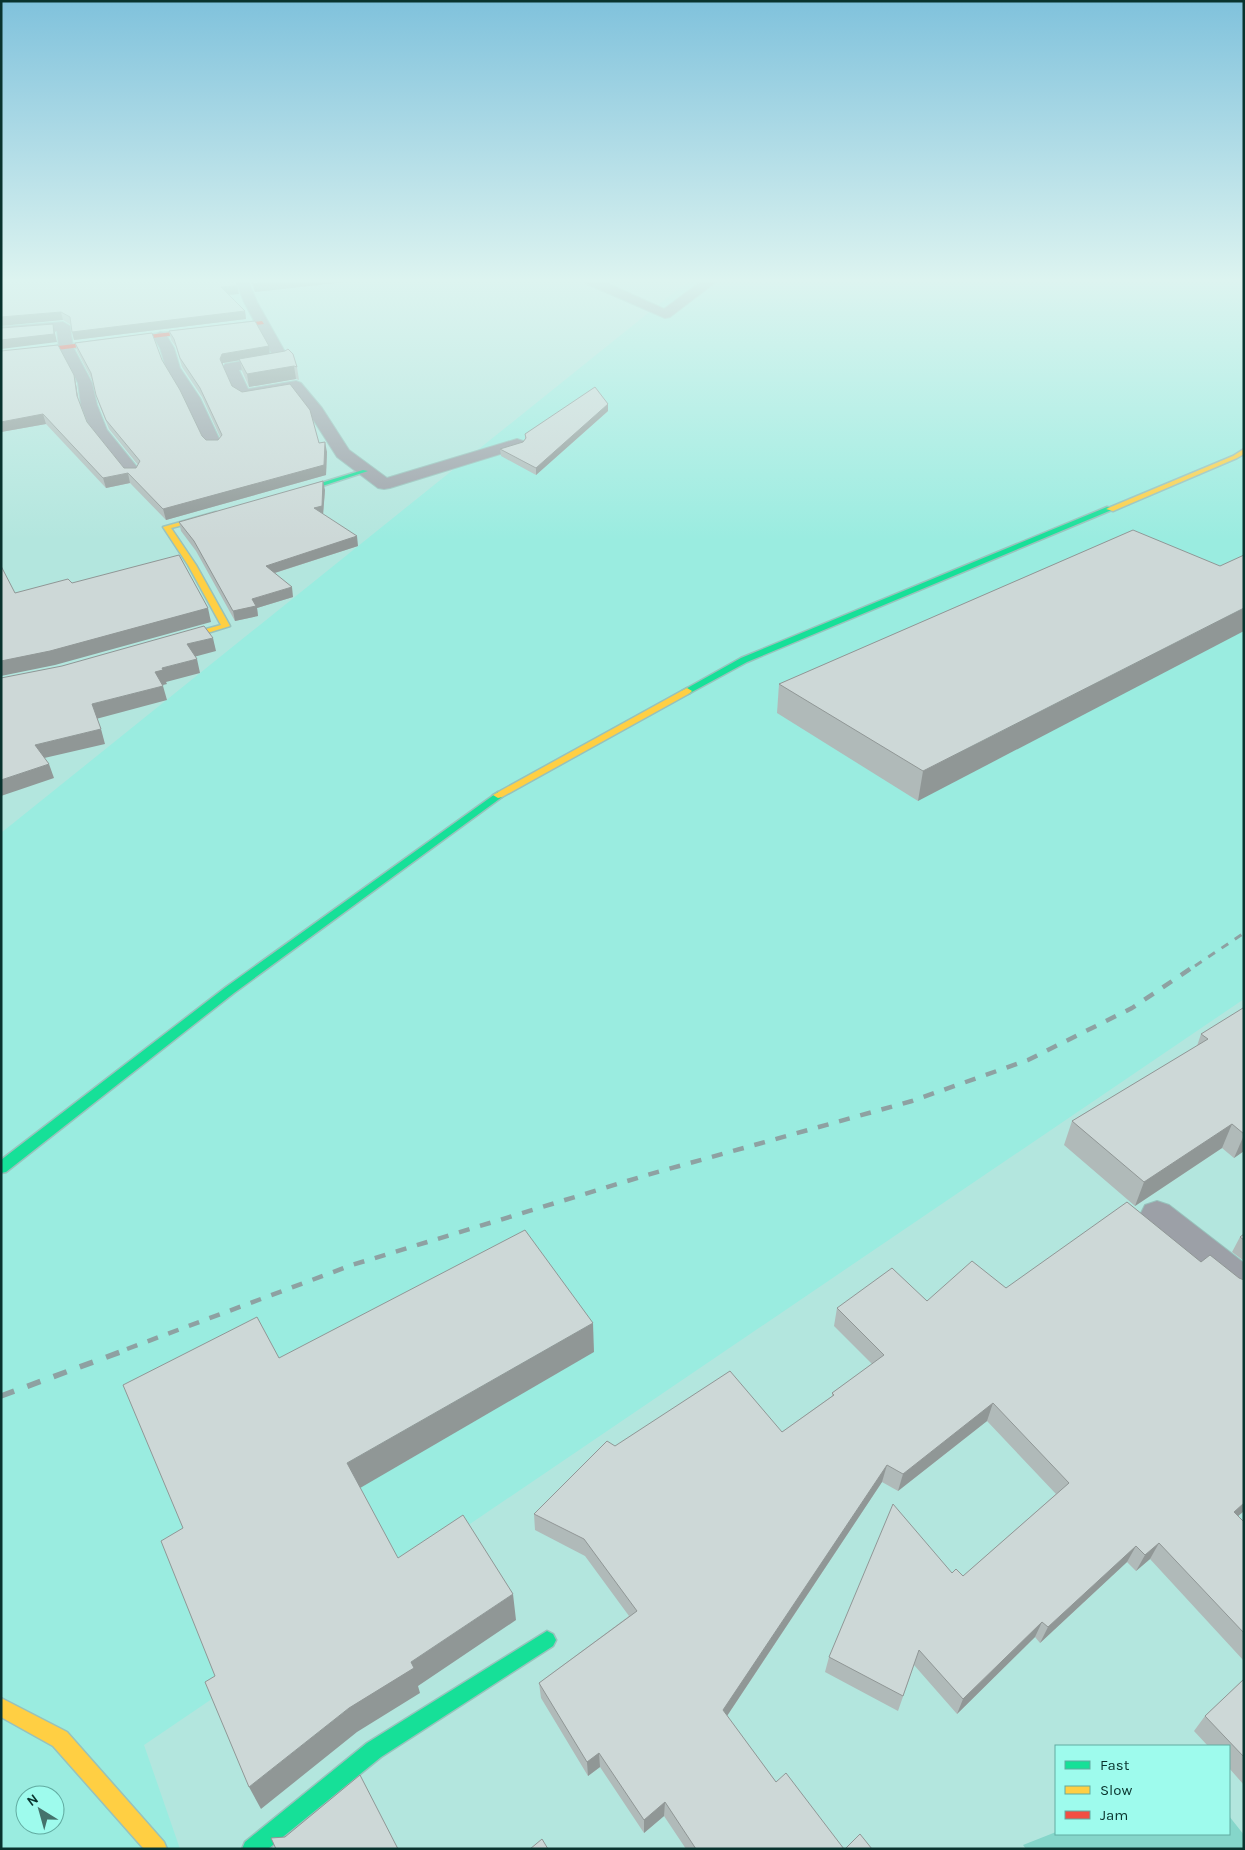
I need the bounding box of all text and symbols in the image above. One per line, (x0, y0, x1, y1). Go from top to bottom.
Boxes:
legend (1055, 1745, 1230, 1835)
text: Fast (1100, 1756, 1130, 1774)
text: Slow (1100, 1781, 1132, 1799)
north arrow (15, 1785, 65, 1835)
text: N (23, 1790, 42, 1810)
text: Jam (1100, 1806, 1128, 1824)

